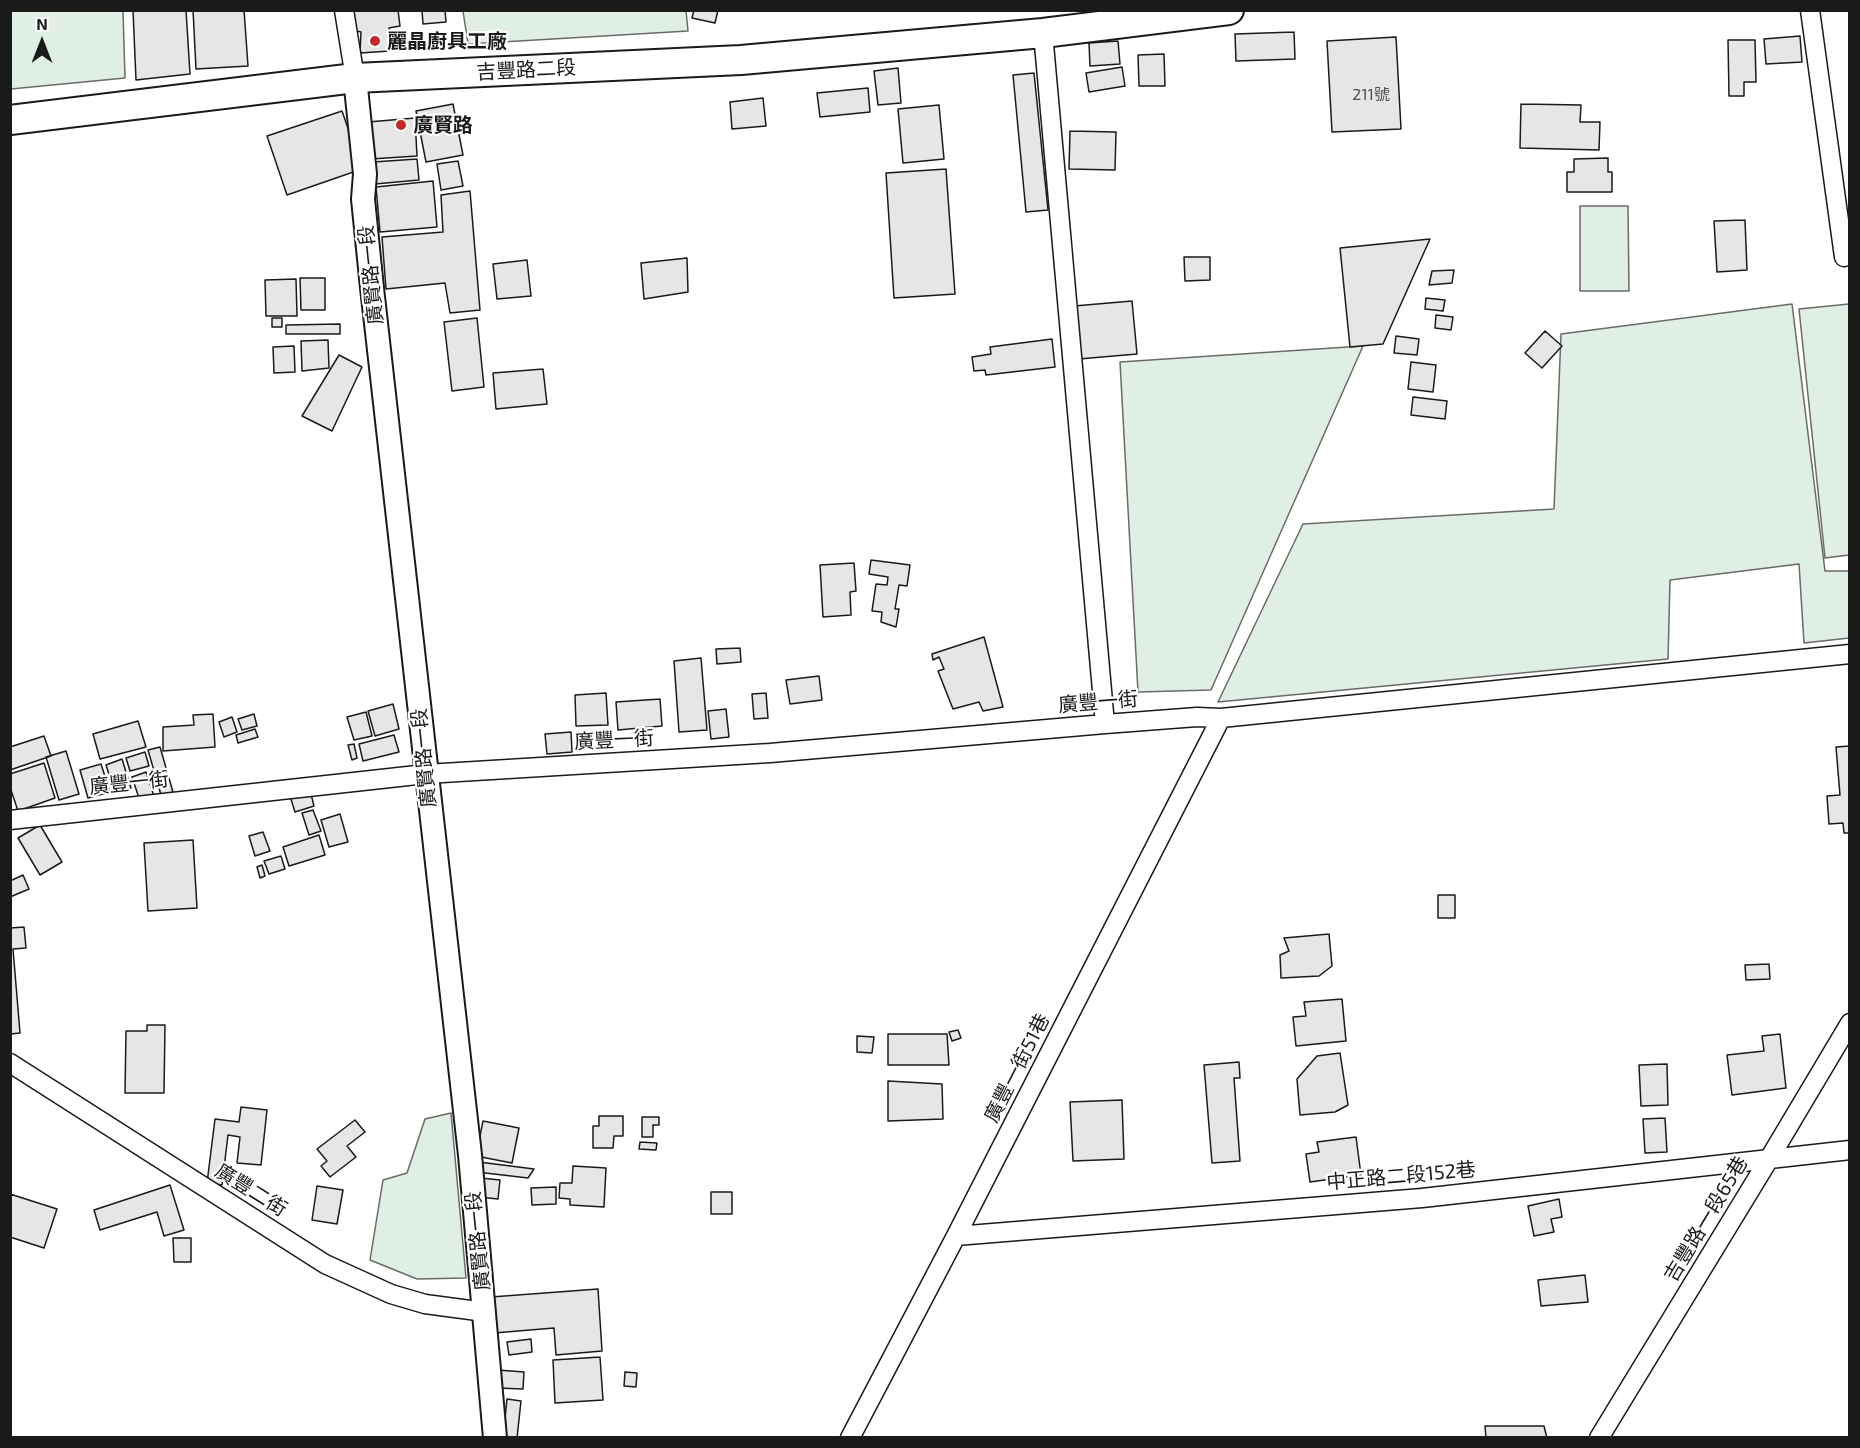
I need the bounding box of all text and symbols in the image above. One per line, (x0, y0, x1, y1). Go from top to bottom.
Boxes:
north arrow (12, 12, 72, 72)
text: N (36, 14, 48, 33)
place label: 麗晶廚具工廠 (387, 29, 507, 53)
marker: 麗晶廚具工廠 (368, 34, 382, 48)
street label: 吉豐路二段 (475, 55, 577, 85)
house number: 211號 (1352, 85, 1390, 105)
place label: 廣賢路 (413, 113, 473, 137)
marker: 廣賢路 (394, 118, 408, 132)
street label: 廣賢路一段 (354, 224, 388, 326)
street label: 廣豐一街 (1057, 687, 1139, 717)
street label: 廣賢路一段 (407, 707, 441, 809)
street label: 廣豐一街 (573, 726, 655, 754)
street label: 廣豐一街 (88, 767, 170, 799)
street label: 廣豐一街51巷 (979, 1010, 1055, 1126)
street label: 吉豐路一段65巷 (1659, 1152, 1753, 1286)
street label: 中正路二段152巷 (1325, 1158, 1477, 1194)
street label: 廣豐二街 (211, 1159, 291, 1221)
street label: 廣賢路一段 (461, 1190, 495, 1292)

